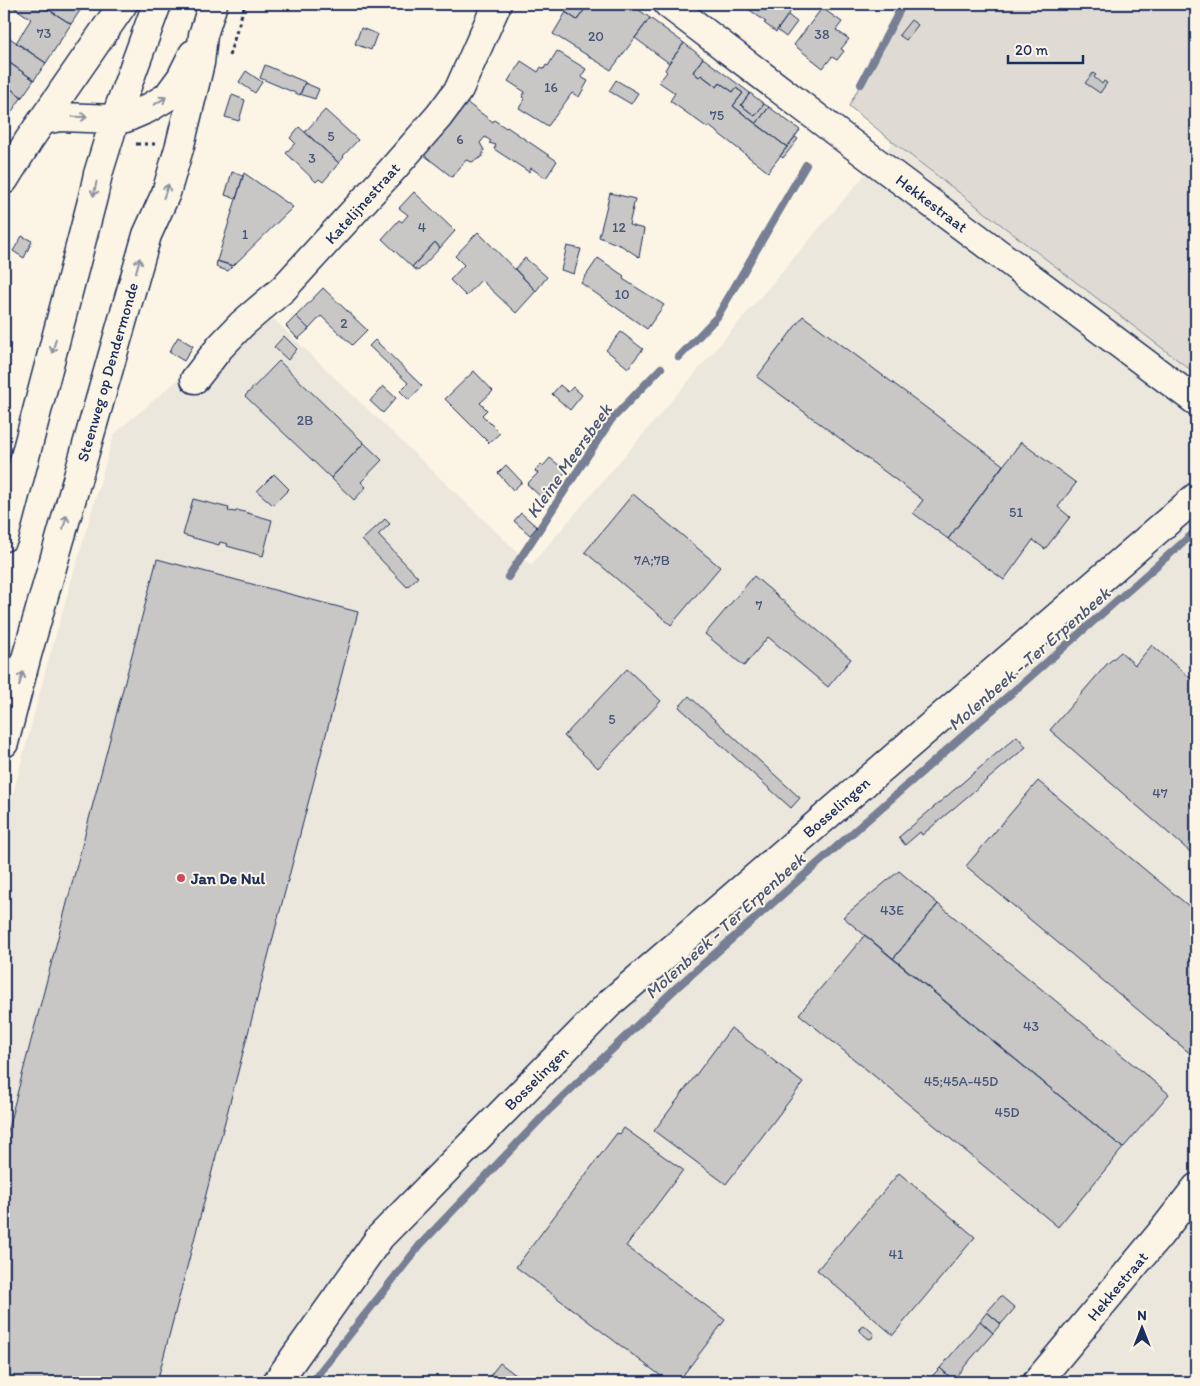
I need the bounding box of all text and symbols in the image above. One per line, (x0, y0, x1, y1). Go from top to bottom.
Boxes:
house number: 73 (37, 25, 52, 42)
house number: 38 (814, 26, 830, 43)
house number: 20 (588, 28, 604, 45)
scale bar (1008, 32, 1082, 64)
text: 20 m (1015, 41, 1049, 59)
house number: 16 (544, 79, 558, 96)
one-way arrow (153, 96, 167, 106)
house number: 75 (710, 107, 724, 124)
one-way arrow (71, 112, 87, 122)
house number: 5 (327, 128, 335, 145)
house number: 6 (456, 131, 464, 148)
house number: 3 (308, 150, 316, 167)
street label: Katelijnestraat (321, 159, 404, 248)
street label: Hekkestraat (892, 170, 971, 236)
one-way arrow (90, 181, 99, 197)
one-way arrow (162, 184, 171, 200)
house number: 4 (418, 219, 427, 236)
house number: 12 (612, 219, 627, 236)
house number: 1 (242, 226, 249, 243)
one-way arrow (134, 257, 143, 273)
street label: Steenweg op Dendermonde (73, 280, 142, 464)
house number: 10 (614, 286, 630, 303)
house number: 2 (340, 315, 348, 332)
one-way arrow (49, 338, 58, 354)
water label: Kleine Meersbeek (521, 398, 618, 522)
house number: 2B (297, 412, 313, 429)
house number: 51 (1009, 504, 1023, 521)
one-way arrow (60, 515, 70, 531)
house number: 7A;7B (634, 552, 670, 569)
water label: Molenbeek - Ter Erpenbeek (943, 581, 1116, 736)
house number: 7 (756, 597, 763, 614)
one-way arrow (17, 671, 26, 687)
house number: 5 (608, 711, 616, 728)
street label: Bosselingen (799, 773, 874, 842)
house number: 47 (1152, 785, 1168, 802)
water label: Molenbeek - Ter Erpenbeek (640, 847, 811, 1004)
place label: Jan De Nul (190, 869, 265, 888)
marker: Jan De Nul (175, 872, 187, 884)
house number: 43E (880, 902, 904, 919)
house number: 43 (1023, 1018, 1039, 1035)
street label: Bosselingen (500, 1042, 572, 1114)
house number: 45;45A-45D (924, 1073, 998, 1090)
house number: 45D (994, 1104, 1020, 1121)
house number: 41 (889, 1246, 904, 1263)
street label: Hekkestraat (1083, 1248, 1152, 1325)
north arrow (1118, 1304, 1168, 1354)
text: N (1137, 1307, 1147, 1324)

